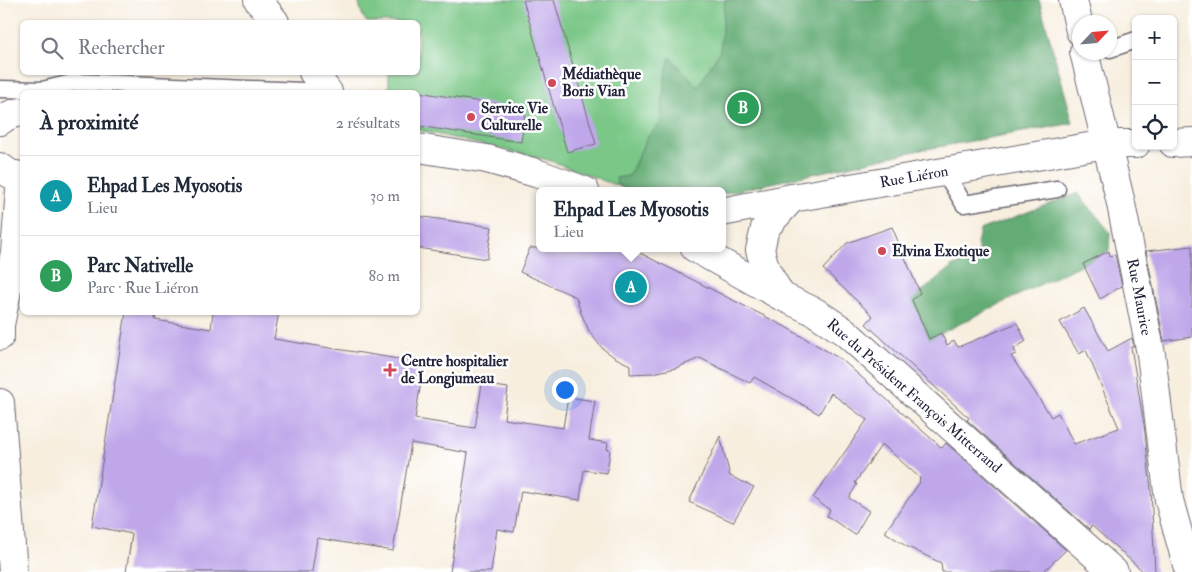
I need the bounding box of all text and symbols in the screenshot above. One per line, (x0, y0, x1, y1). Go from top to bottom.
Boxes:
north arrow (1072, 15, 1117, 60)
map controls (1132, 15, 1177, 150)
button: + (1132, 15, 1177, 60)
search box (20, 20, 420, 75)
icon: search (38, 34, 66, 62)
text: Rechercher (78, 36, 165, 60)
button: − (1132, 60, 1177, 105)
place label: Médiathèque Boris Vian (561, 65, 642, 101)
marker: Médiathèque Boris Vian (546, 77, 558, 89)
pin: B (727, 89, 759, 127)
place label: Service Vie Culturelle (481, 99, 549, 135)
button: locate (1132, 105, 1177, 150)
text: À proximité (40, 109, 138, 136)
marker: Service Vie Culturelle (465, 111, 477, 123)
text: 2 résultats (336, 113, 400, 133)
street label: Rue Liéron (878, 162, 950, 192)
text: Ehpad Les Myosotis (87, 174, 242, 198)
text: A (51, 186, 61, 206)
text: 30 m (370, 186, 400, 206)
popup (536, 187, 726, 252)
text: Lieu (87, 198, 118, 218)
text: Ehpad Les Myosotis (553, 198, 709, 222)
text: Lieu (553, 222, 584, 242)
place label: Elvina Exotique (892, 242, 990, 262)
marker: Elvina Exotique (876, 245, 888, 257)
text: Parc Nativelle (87, 254, 193, 278)
street label: Rue Maurice (1122, 257, 1156, 337)
text: B (51, 266, 61, 286)
text: 80 m (369, 266, 400, 286)
pin: A (615, 268, 647, 306)
text: Parc · Rue Liéron (87, 278, 199, 298)
street label: Rue du Président François Mitterrand (823, 315, 1006, 478)
place label: Centre hospitalier de Longjumeau (401, 352, 508, 389)
marker: Centre hospitalier de Longjumeau (383, 363, 397, 377)
your location (552, 377, 578, 403)

